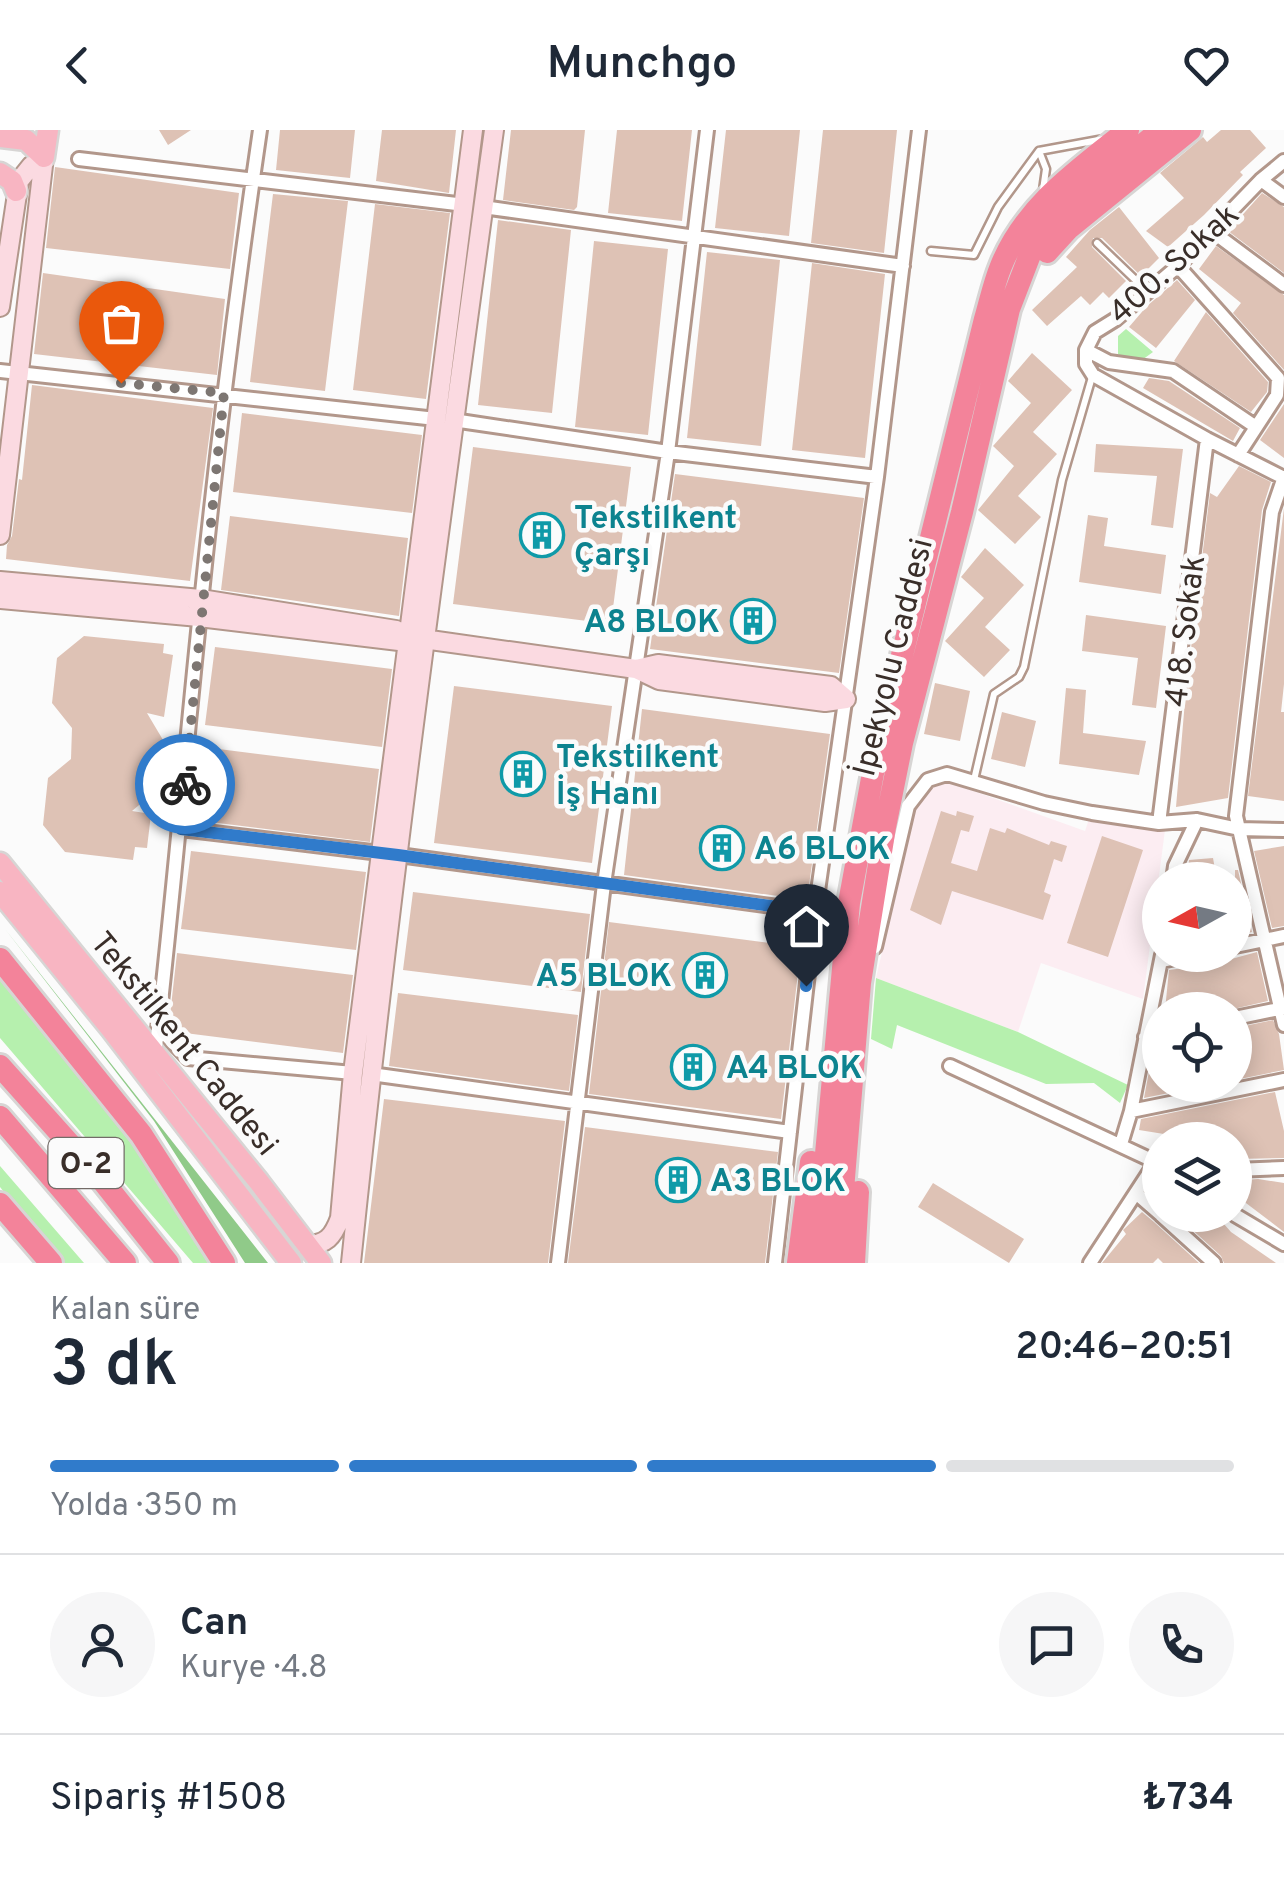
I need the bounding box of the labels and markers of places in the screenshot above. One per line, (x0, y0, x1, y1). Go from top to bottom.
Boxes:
pin (79, 281, 164, 384)
place label: Tekstilkent Çarşı (574, 500, 737, 577)
building icon: Tekstilkent Çarşı (519, 512, 565, 558)
building icon: A8 BLOK (730, 598, 776, 644)
place label: A8 BLOK (584, 604, 720, 644)
place label: Tekstilkent İş Hanı (556, 739, 719, 816)
building icon: Tekstilkent İş Hanı (500, 751, 546, 797)
building icon: A6 BLOK (699, 825, 745, 871)
place label: A6 BLOK (754, 831, 890, 871)
pin (764, 884, 849, 987)
building icon: A5 BLOK (682, 952, 728, 998)
place label: A5 BLOK (536, 958, 672, 998)
building icon: A4 BLOK (670, 1044, 716, 1090)
place label: A4 BLOK (726, 1050, 862, 1090)
building icon: A3 BLOK (655, 1157, 701, 1203)
place label: A3 BLOK (710, 1163, 846, 1203)

